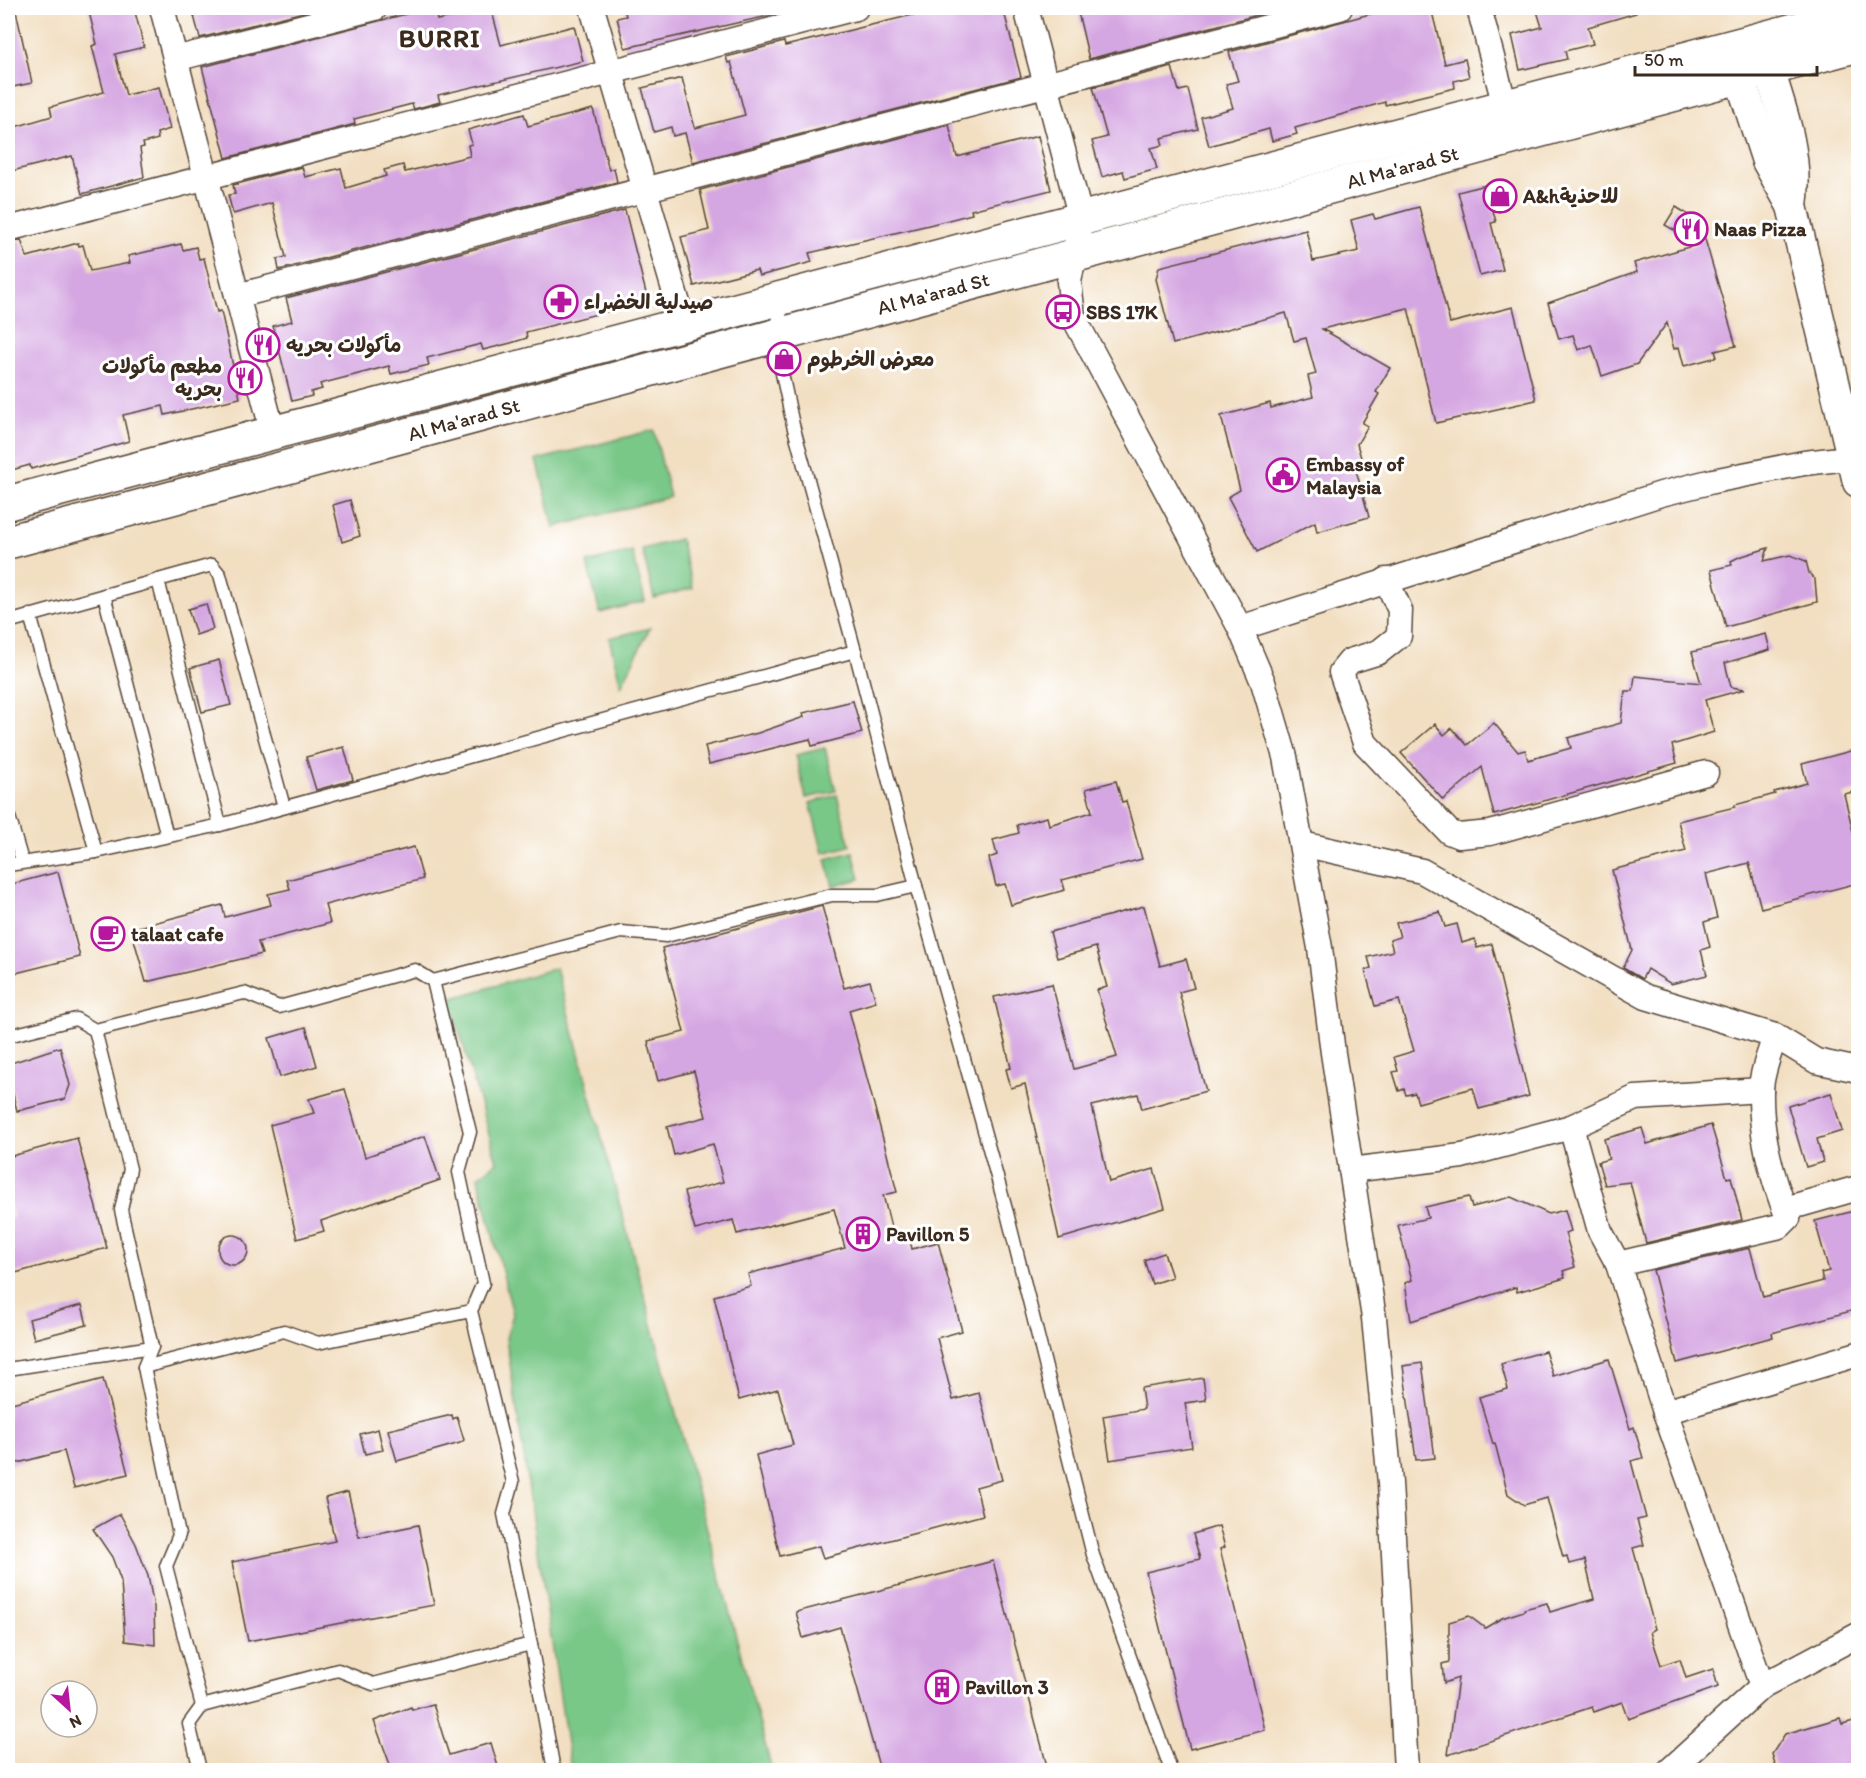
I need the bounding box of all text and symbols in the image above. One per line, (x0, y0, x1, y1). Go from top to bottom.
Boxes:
district label: BURRI (399, 22, 481, 54)
scale bar (1635, 39, 1816, 77)
text: 50 m (1644, 49, 1684, 71)
street label: Al Ma'arad St (1344, 141, 1461, 194)
shop icon: A&hللاحذية (1482, 178, 1518, 214)
place label: A&hللاحذية (1522, 184, 1618, 208)
restaurant icon: Naas Pizza (1673, 211, 1709, 247)
place label: Naas Pizza (1714, 217, 1807, 241)
street label: Al Ma'arad St (875, 267, 992, 320)
pharmacy icon: صيدلية الخضراء (543, 284, 579, 320)
place label: صيدلية الخضراء (584, 290, 713, 314)
bus stop icon: SBS 17K (1045, 294, 1081, 330)
place label: SBS 17K (1086, 300, 1159, 324)
restaurant icon: مأكولات بحريه (245, 327, 281, 363)
place label: مأكولات بحريه (286, 333, 401, 359)
shop icon: معرض الخرطوم (766, 341, 802, 377)
place label: معرض الخرطوم (807, 347, 934, 374)
place label: مطعم مأكولات بحريه (102, 354, 222, 402)
restaurant icon: مطعم مأكولات بحريه (227, 360, 263, 396)
street label: Al Ma'arad St (405, 393, 522, 446)
place label: Embassy of Malaysia (1306, 452, 1405, 500)
public building icon: Embassy of Malaysia (1265, 457, 1301, 493)
cafe icon: talaat cafe (90, 916, 126, 952)
place label: talaat cafe (131, 922, 224, 946)
building icon: Pavillon 5 (845, 1216, 881, 1252)
place label: Pavillon 5 (886, 1222, 970, 1246)
building icon: Pavillon 3 (924, 1669, 960, 1705)
place label: Pavillon 3 (965, 1675, 1049, 1699)
north arrow (39, 1679, 99, 1739)
text: N (66, 1711, 85, 1733)

